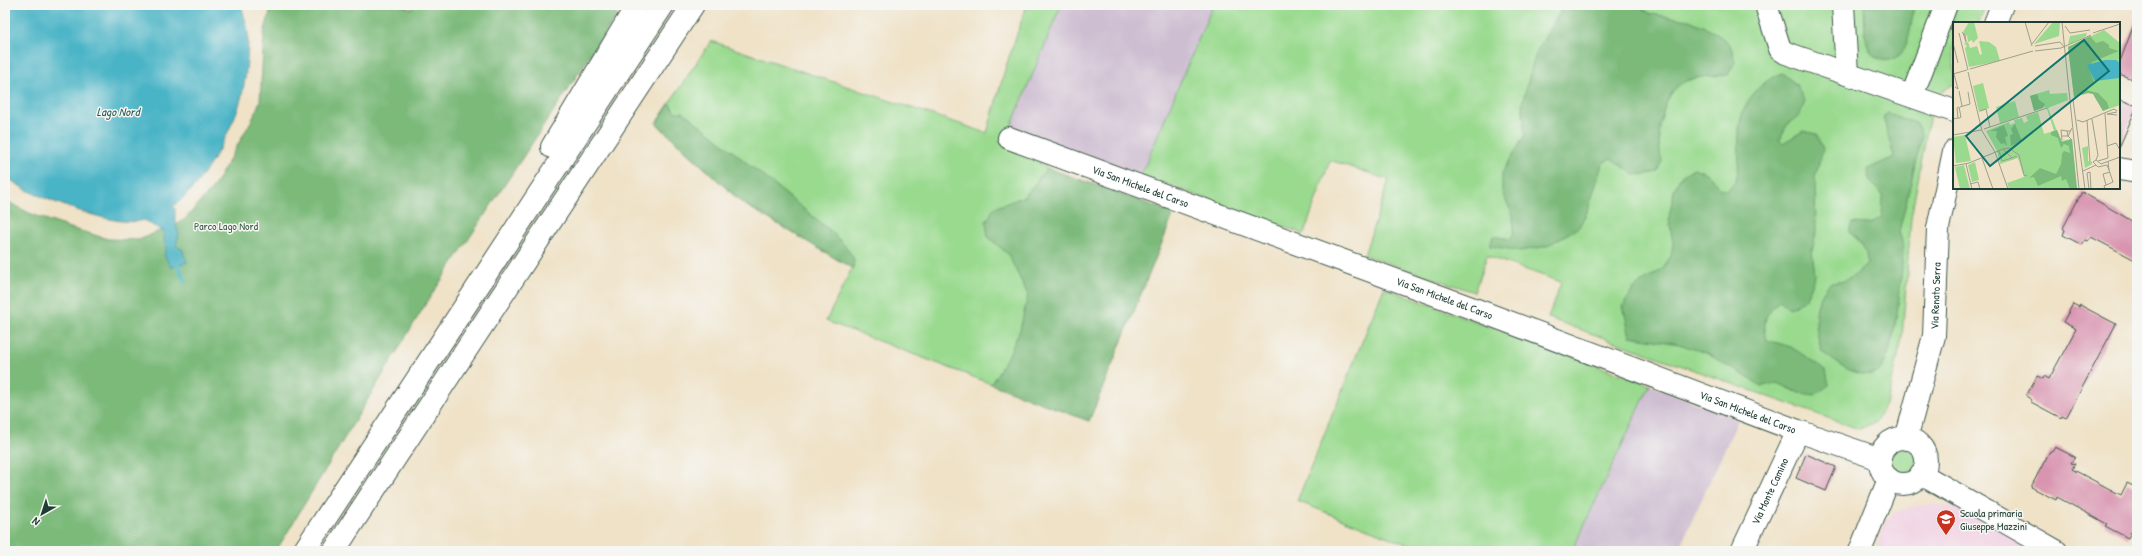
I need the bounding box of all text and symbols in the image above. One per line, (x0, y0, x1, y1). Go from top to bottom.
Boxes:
inset map (1953, 22, 2120, 189)
water label: Lago Nord (97, 103, 142, 120)
street label: Via San Michele del Carso (1090, 162, 1191, 211)
park label: Parco Lago Nord (194, 219, 259, 233)
street label: Via Renato Serra (1927, 261, 1944, 330)
street label: Via San Michele del Carso (1394, 274, 1495, 323)
street label: Via San Michele del Carso (1698, 388, 1799, 437)
street label: Via Monte Camino (1748, 455, 1792, 527)
north arrow (22, 494, 62, 534)
place label: Scuola primaria Giuseppe Mazzini (1960, 506, 2027, 533)
school or university icon: Scuola primaria Giuseppe Mazzini (1935, 508, 1957, 536)
text: N (29, 514, 42, 529)

